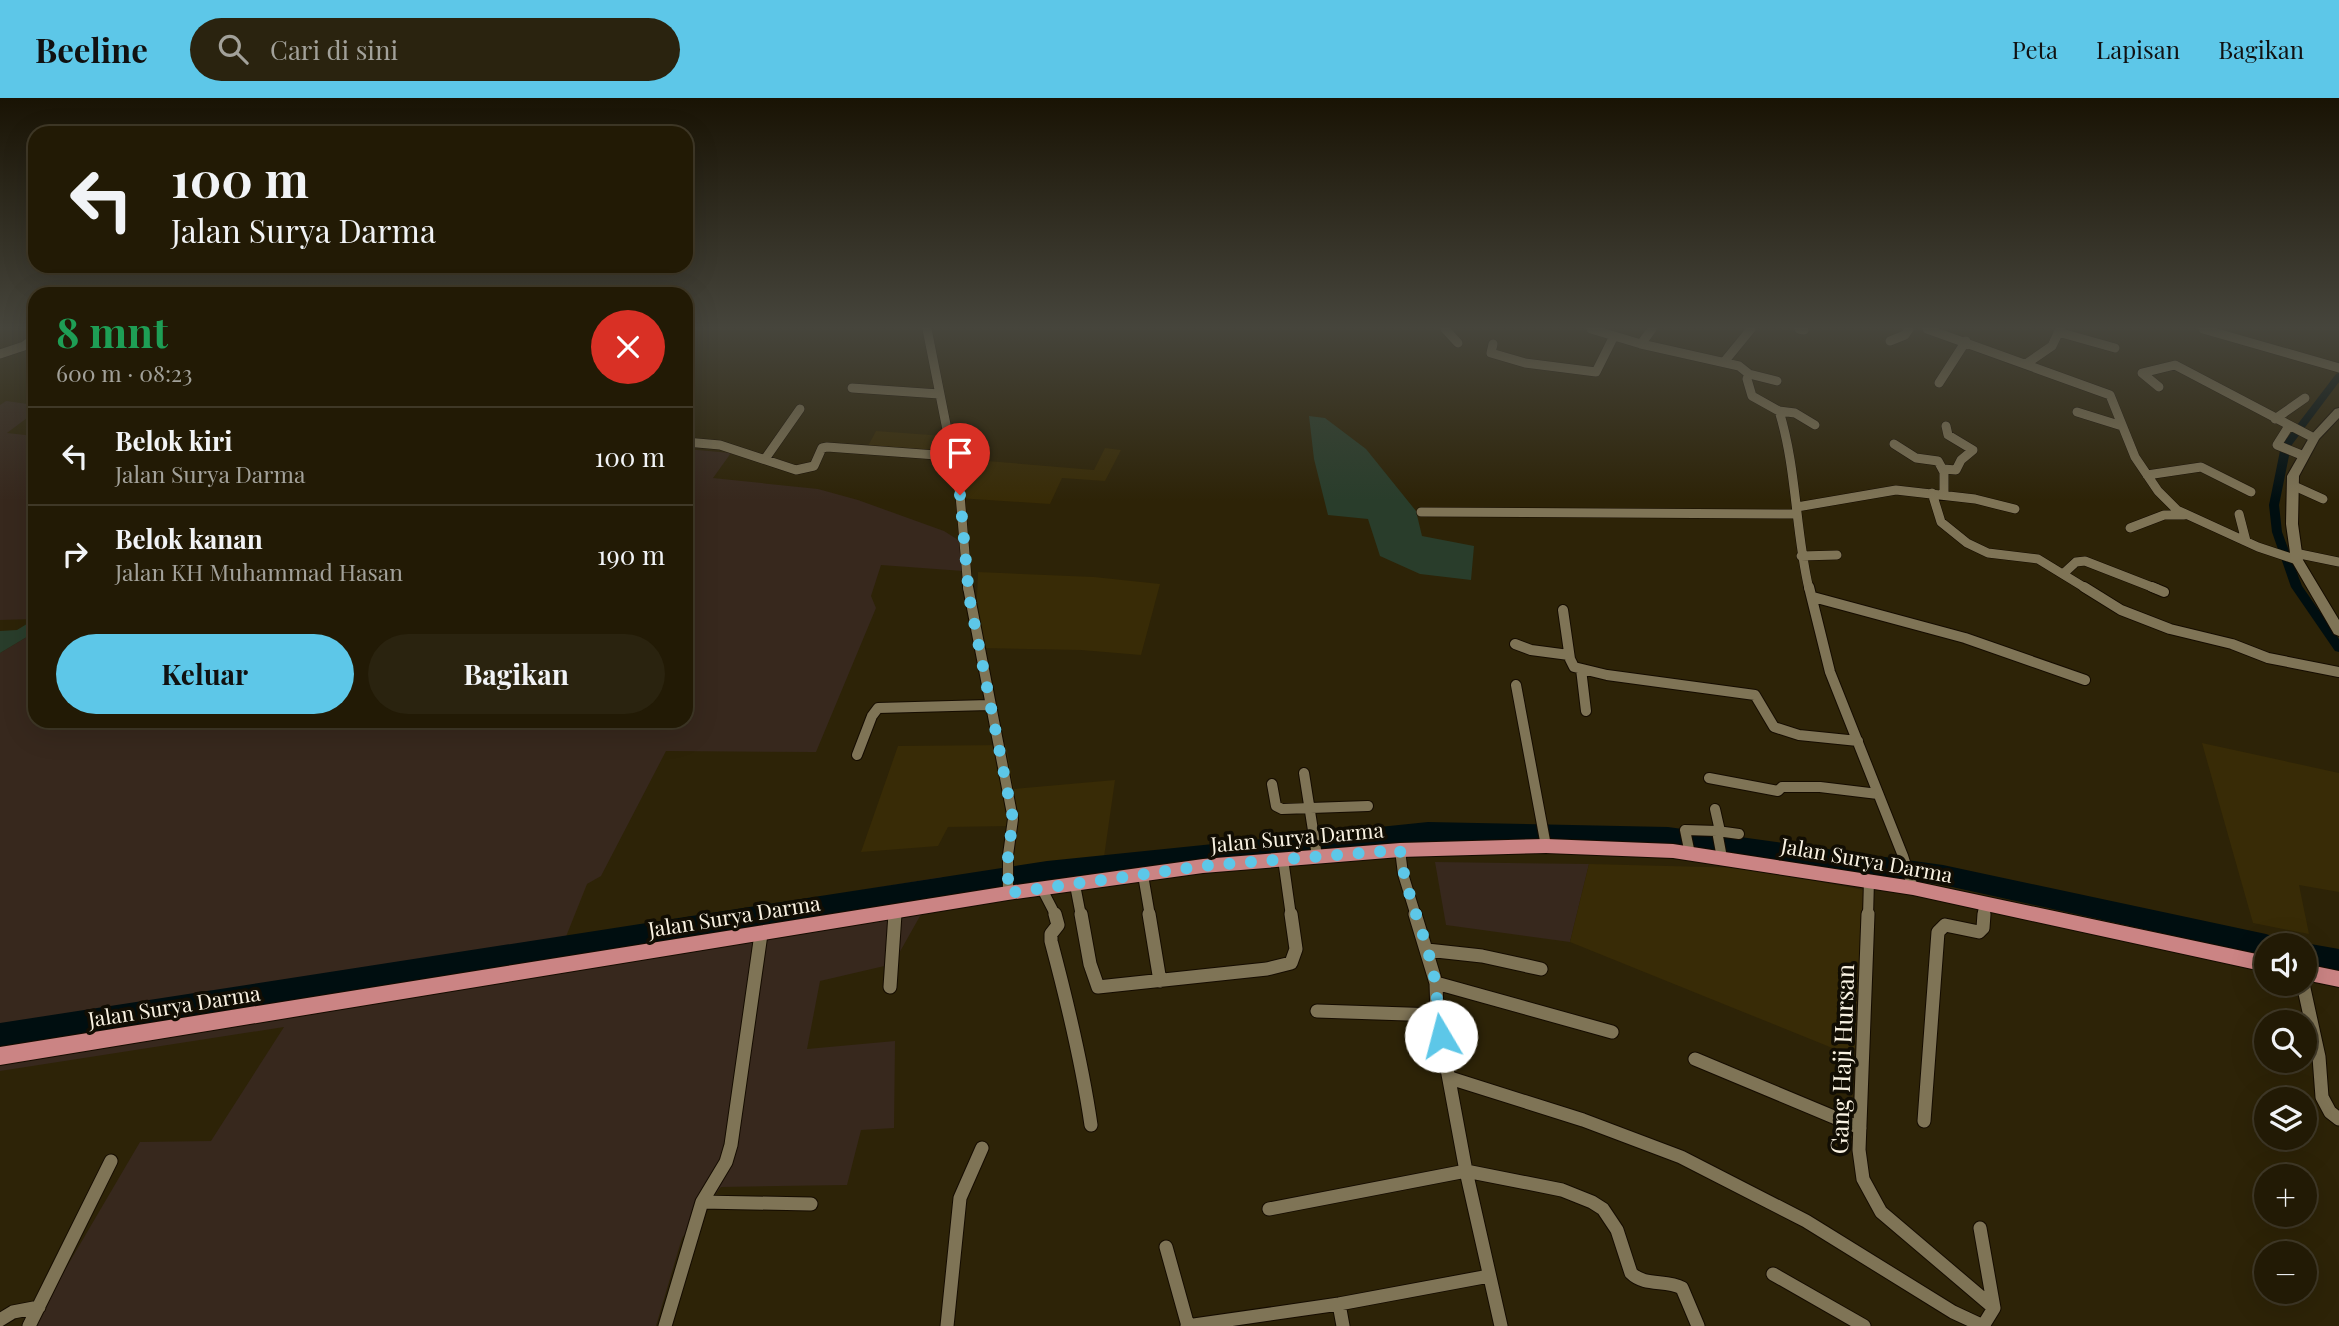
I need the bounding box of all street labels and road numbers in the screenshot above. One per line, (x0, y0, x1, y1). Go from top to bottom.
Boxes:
street label: Jalan Surya Darma (1208, 814, 1385, 858)
street label: Jalan Surya Darma (1778, 830, 1956, 888)
street label: Jalan Surya Darma (645, 887, 823, 943)
street label: Gang Haji Hursan (1822, 963, 1860, 1155)
street label: Jalan Surya Darma (85, 977, 263, 1033)

